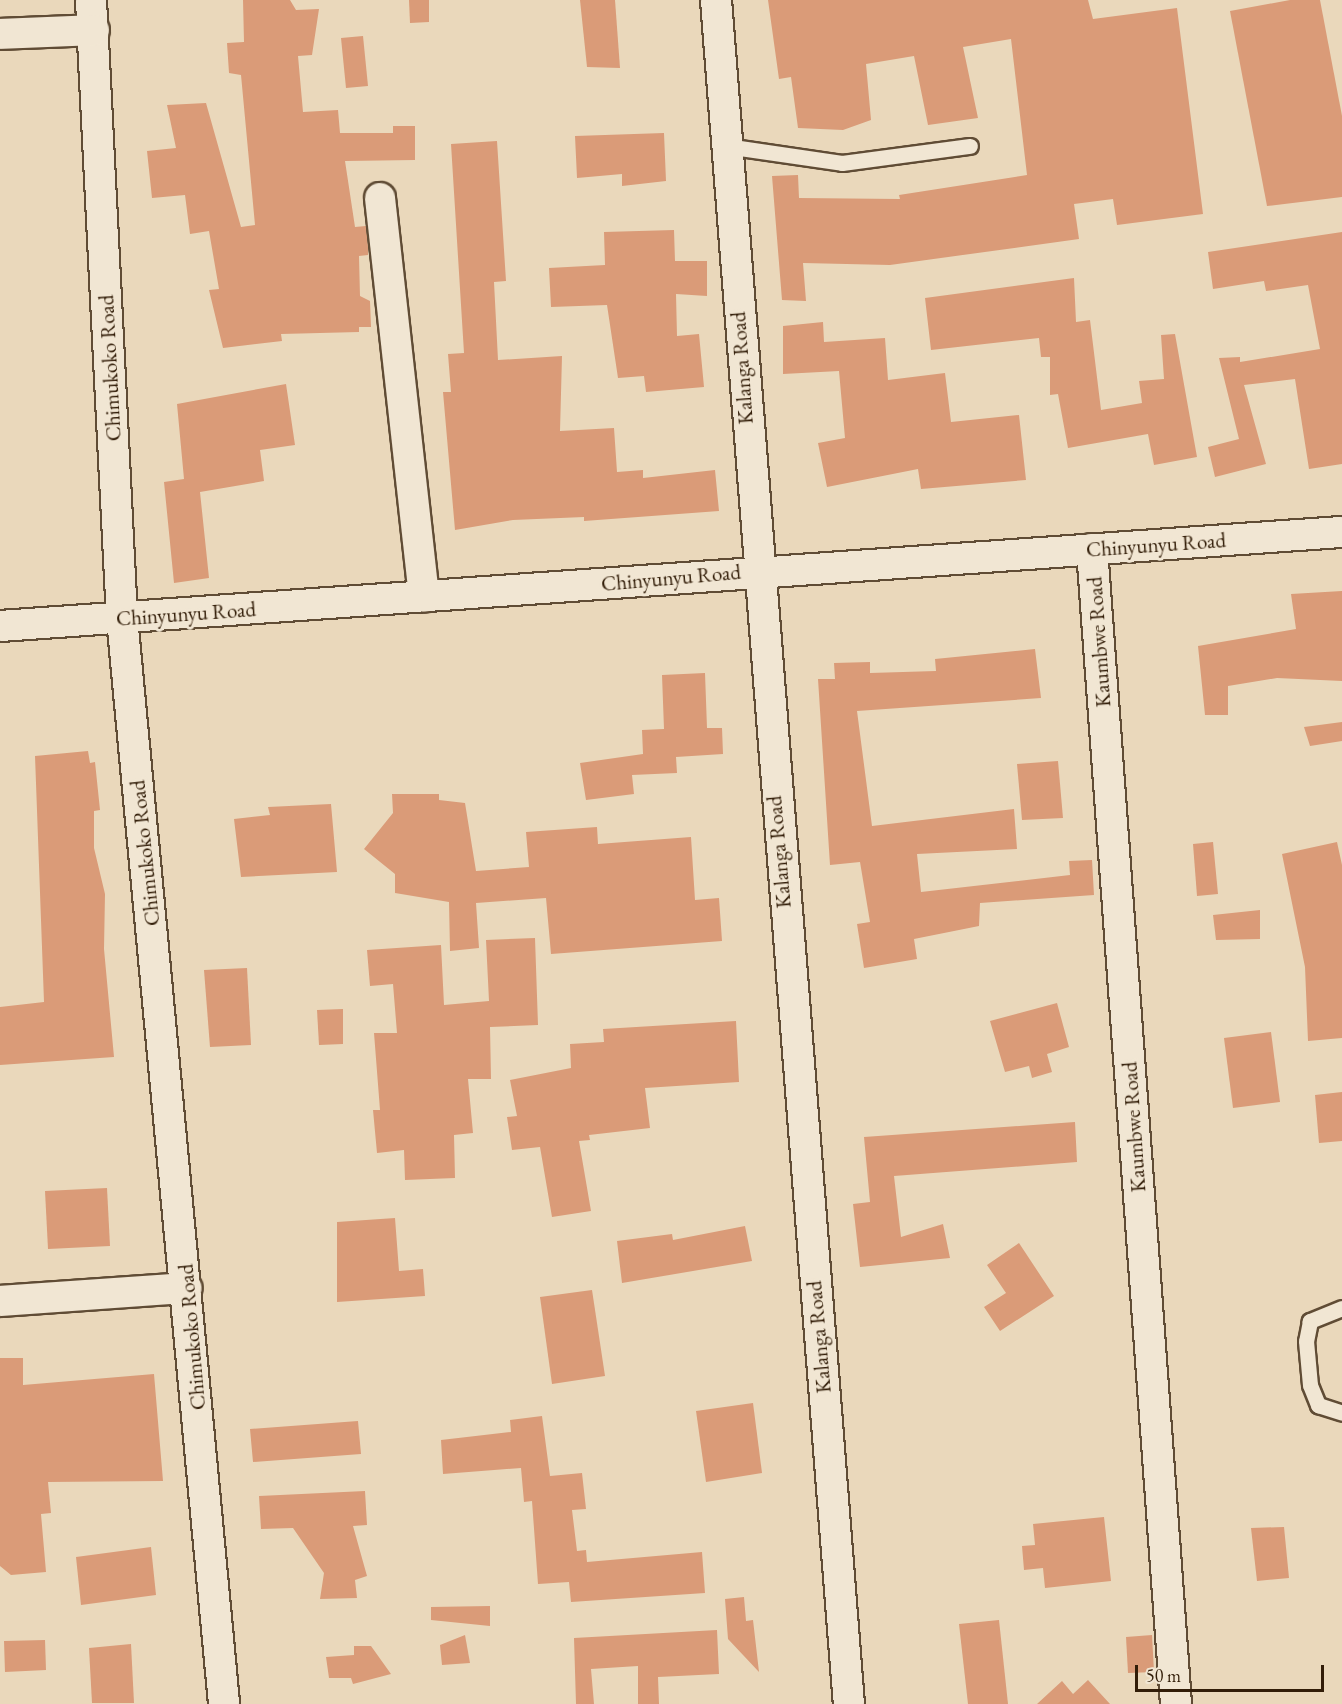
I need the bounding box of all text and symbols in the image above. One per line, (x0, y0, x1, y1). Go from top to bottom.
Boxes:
street label: Chimukoko Road (94, 294, 126, 442)
street label: Kalanga Road (725, 311, 759, 425)
street label: Chinyunyu Road (1085, 528, 1227, 562)
street label: Chinyunyu Road (600, 559, 742, 597)
street label: Kaumbwe Road (1082, 576, 1116, 708)
street label: Chinyunyu Road (115, 597, 257, 631)
street label: Chimukoko Road (125, 779, 165, 927)
street label: Kalanga Road (762, 795, 796, 909)
street label: Kaumbwe Road (1117, 1061, 1151, 1193)
street label: Chimukoko Road (173, 1263, 211, 1411)
street label: Kalanga Road (802, 1280, 836, 1394)
scale bar (1138, 1653, 1327, 1691)
text: 50 m (1146, 1664, 1181, 1687)

